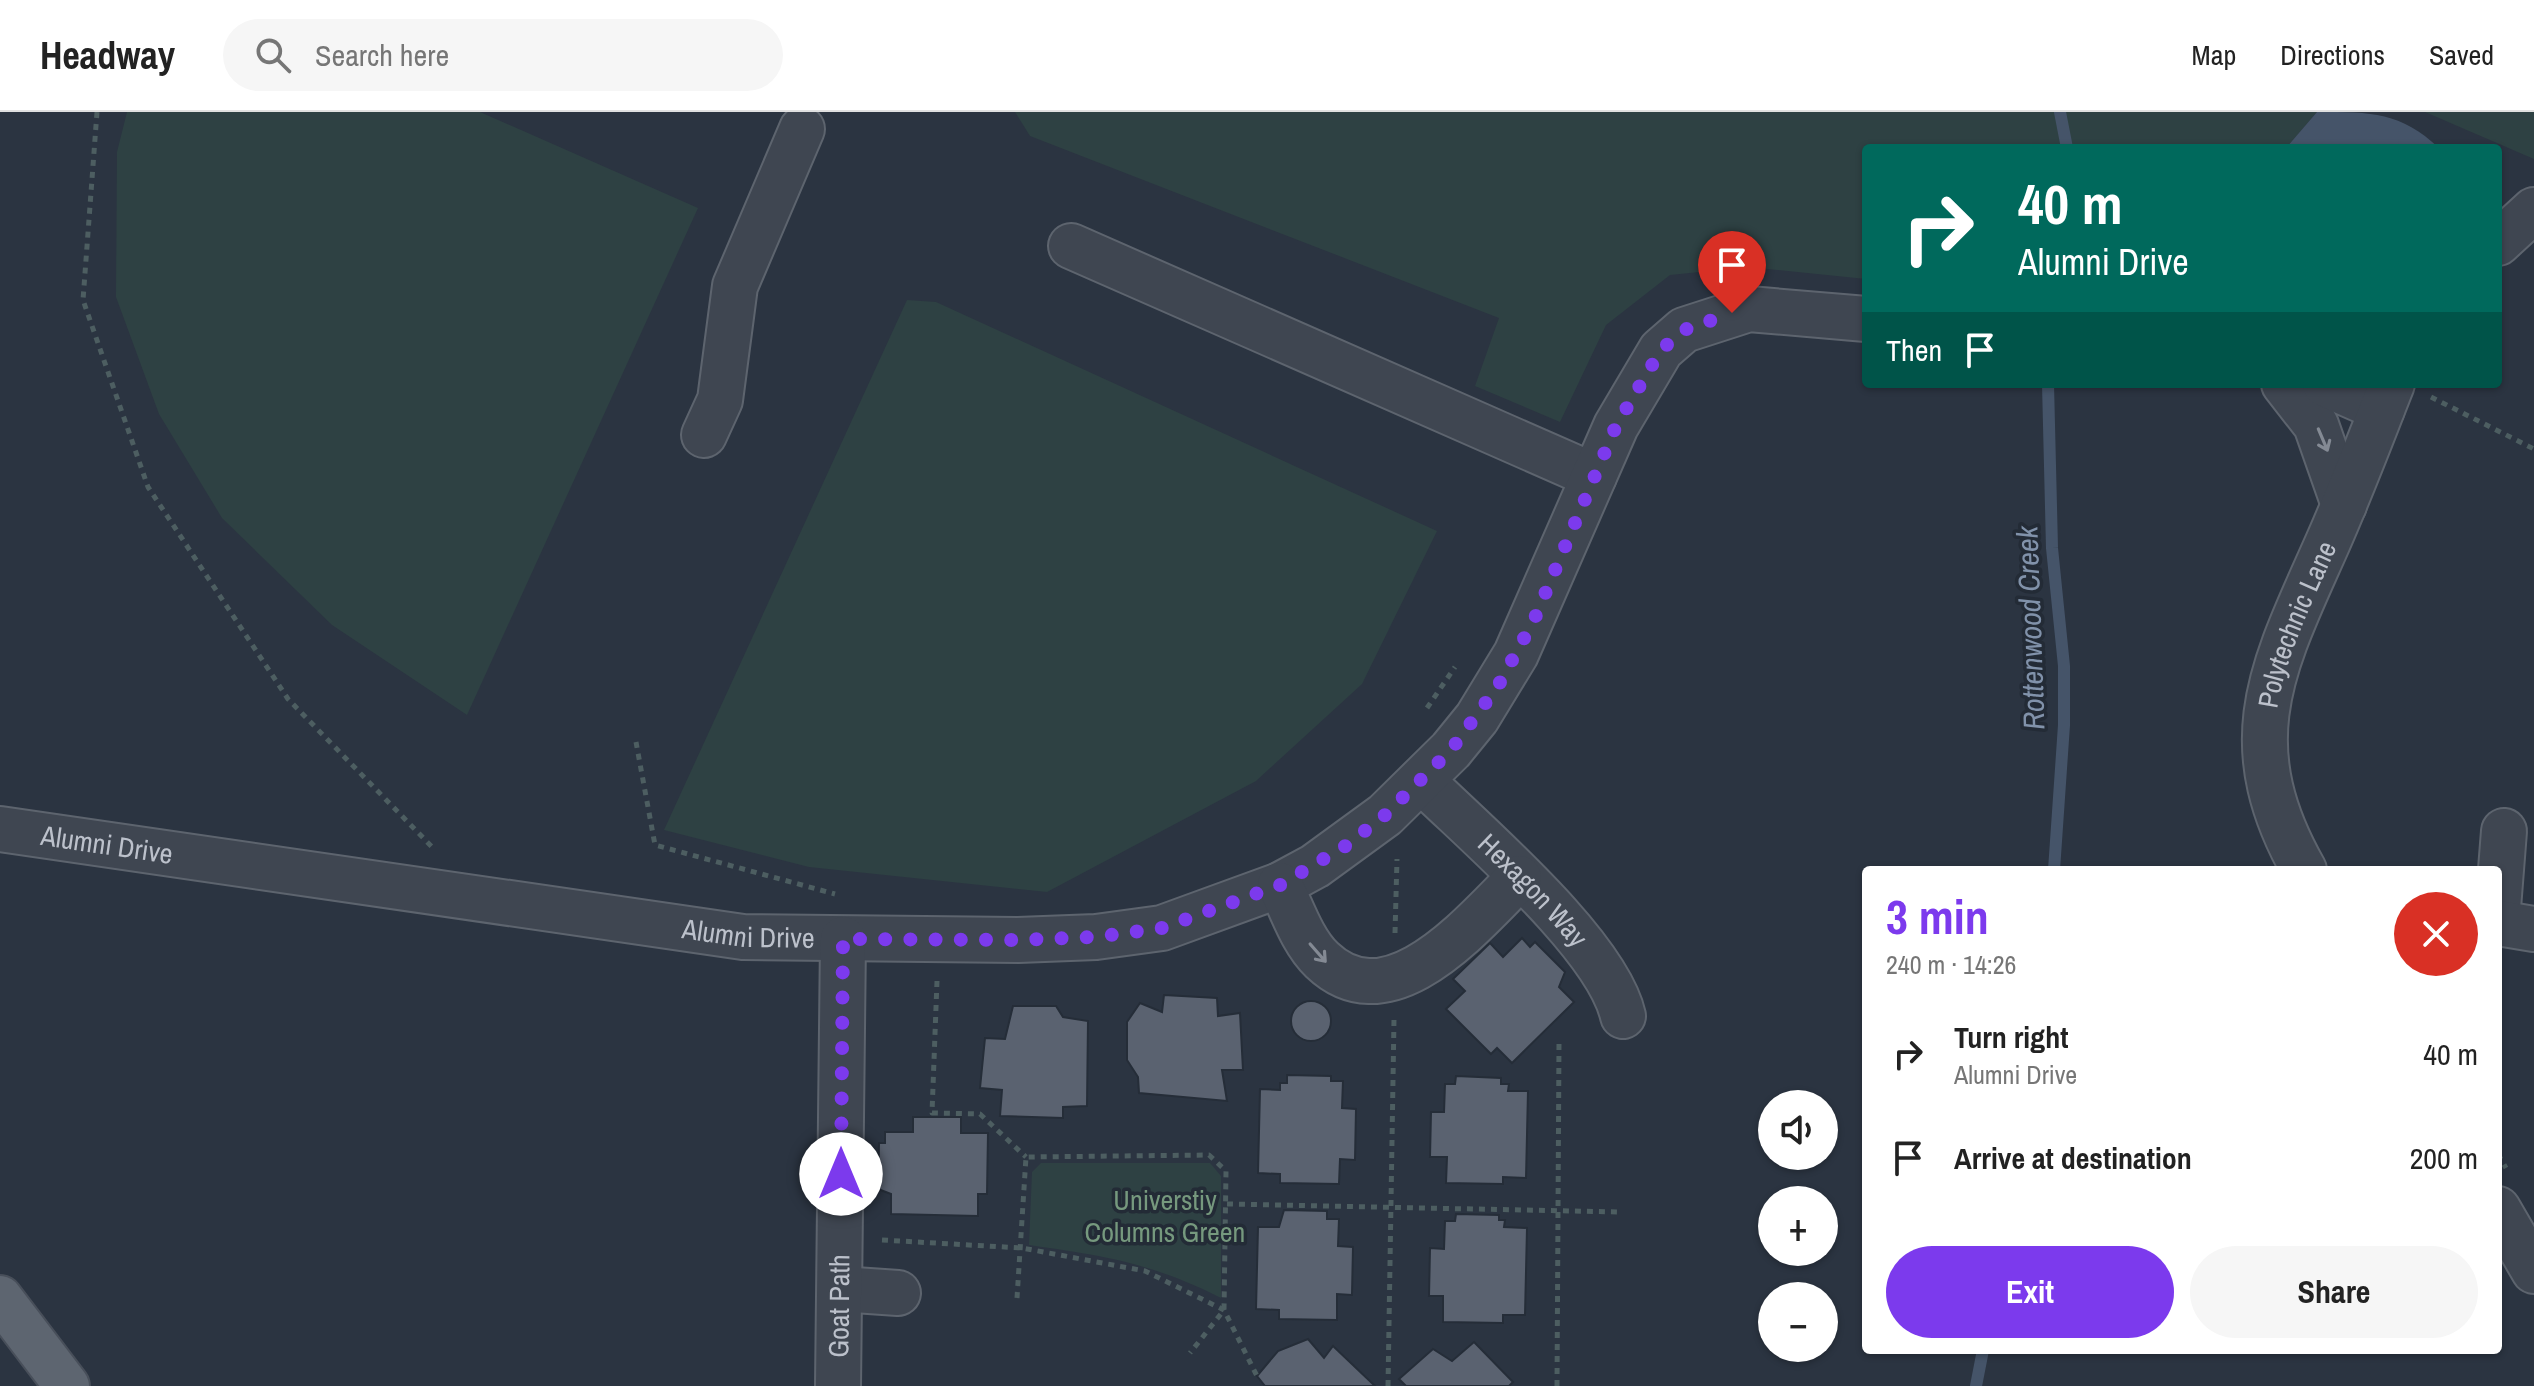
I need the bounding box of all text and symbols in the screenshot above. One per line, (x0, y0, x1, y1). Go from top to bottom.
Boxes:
search box (223, 19, 783, 91)
text: Headway (40, 30, 175, 81)
icon: search (251, 33, 295, 77)
text: Search here (315, 35, 449, 75)
text: Map (2192, 36, 2236, 74)
text: Directions (2280, 36, 2385, 74)
text: Saved (2429, 36, 2494, 74)
text: 40 m (2018, 166, 2123, 241)
icon: right (1886, 176, 1990, 280)
pin (1698, 231, 1766, 313)
text: Alumni Drive (2018, 238, 2189, 286)
icon: arrive (1710, 243, 1754, 287)
icon: arrive (1958, 328, 2002, 372)
text: Then (1886, 330, 1942, 370)
one-way arrow (2316, 427, 2331, 452)
water label: Rottenwood Creek (2006, 524, 2054, 731)
street label: Polytechnic Lane (2248, 535, 2345, 711)
street label: Alumni Drive (37, 816, 175, 873)
street label: Hexagon Way (1470, 825, 1597, 955)
text: 3 min (1886, 884, 1989, 949)
button: close (2394, 892, 2478, 976)
street label: Alumni Drive (679, 909, 815, 957)
one-way arrow (1309, 942, 1327, 962)
text: 240 m · 14:26 (1886, 947, 2016, 982)
text: Turn right (1954, 1017, 2068, 1057)
icon: right (1886, 1032, 1930, 1076)
text: 40 m (2423, 1034, 2478, 1074)
text: Alumni Drive (1954, 1057, 2077, 1092)
map controls (1758, 1090, 1838, 1362)
button: sound (1758, 1090, 1838, 1170)
position arrow (799, 1132, 883, 1216)
icon: arrive (1886, 1136, 1930, 1180)
text: Arrive at destination (1954, 1138, 2192, 1178)
text: 200 m (2410, 1138, 2478, 1178)
park label: Universtiy Columns Green (1085, 1181, 1245, 1251)
button: + (1758, 1186, 1838, 1266)
button: Exit (1886, 1246, 2174, 1338)
button: Share (2190, 1246, 2478, 1338)
street label: Goat Path (819, 1254, 858, 1358)
button: − (1758, 1282, 1838, 1362)

